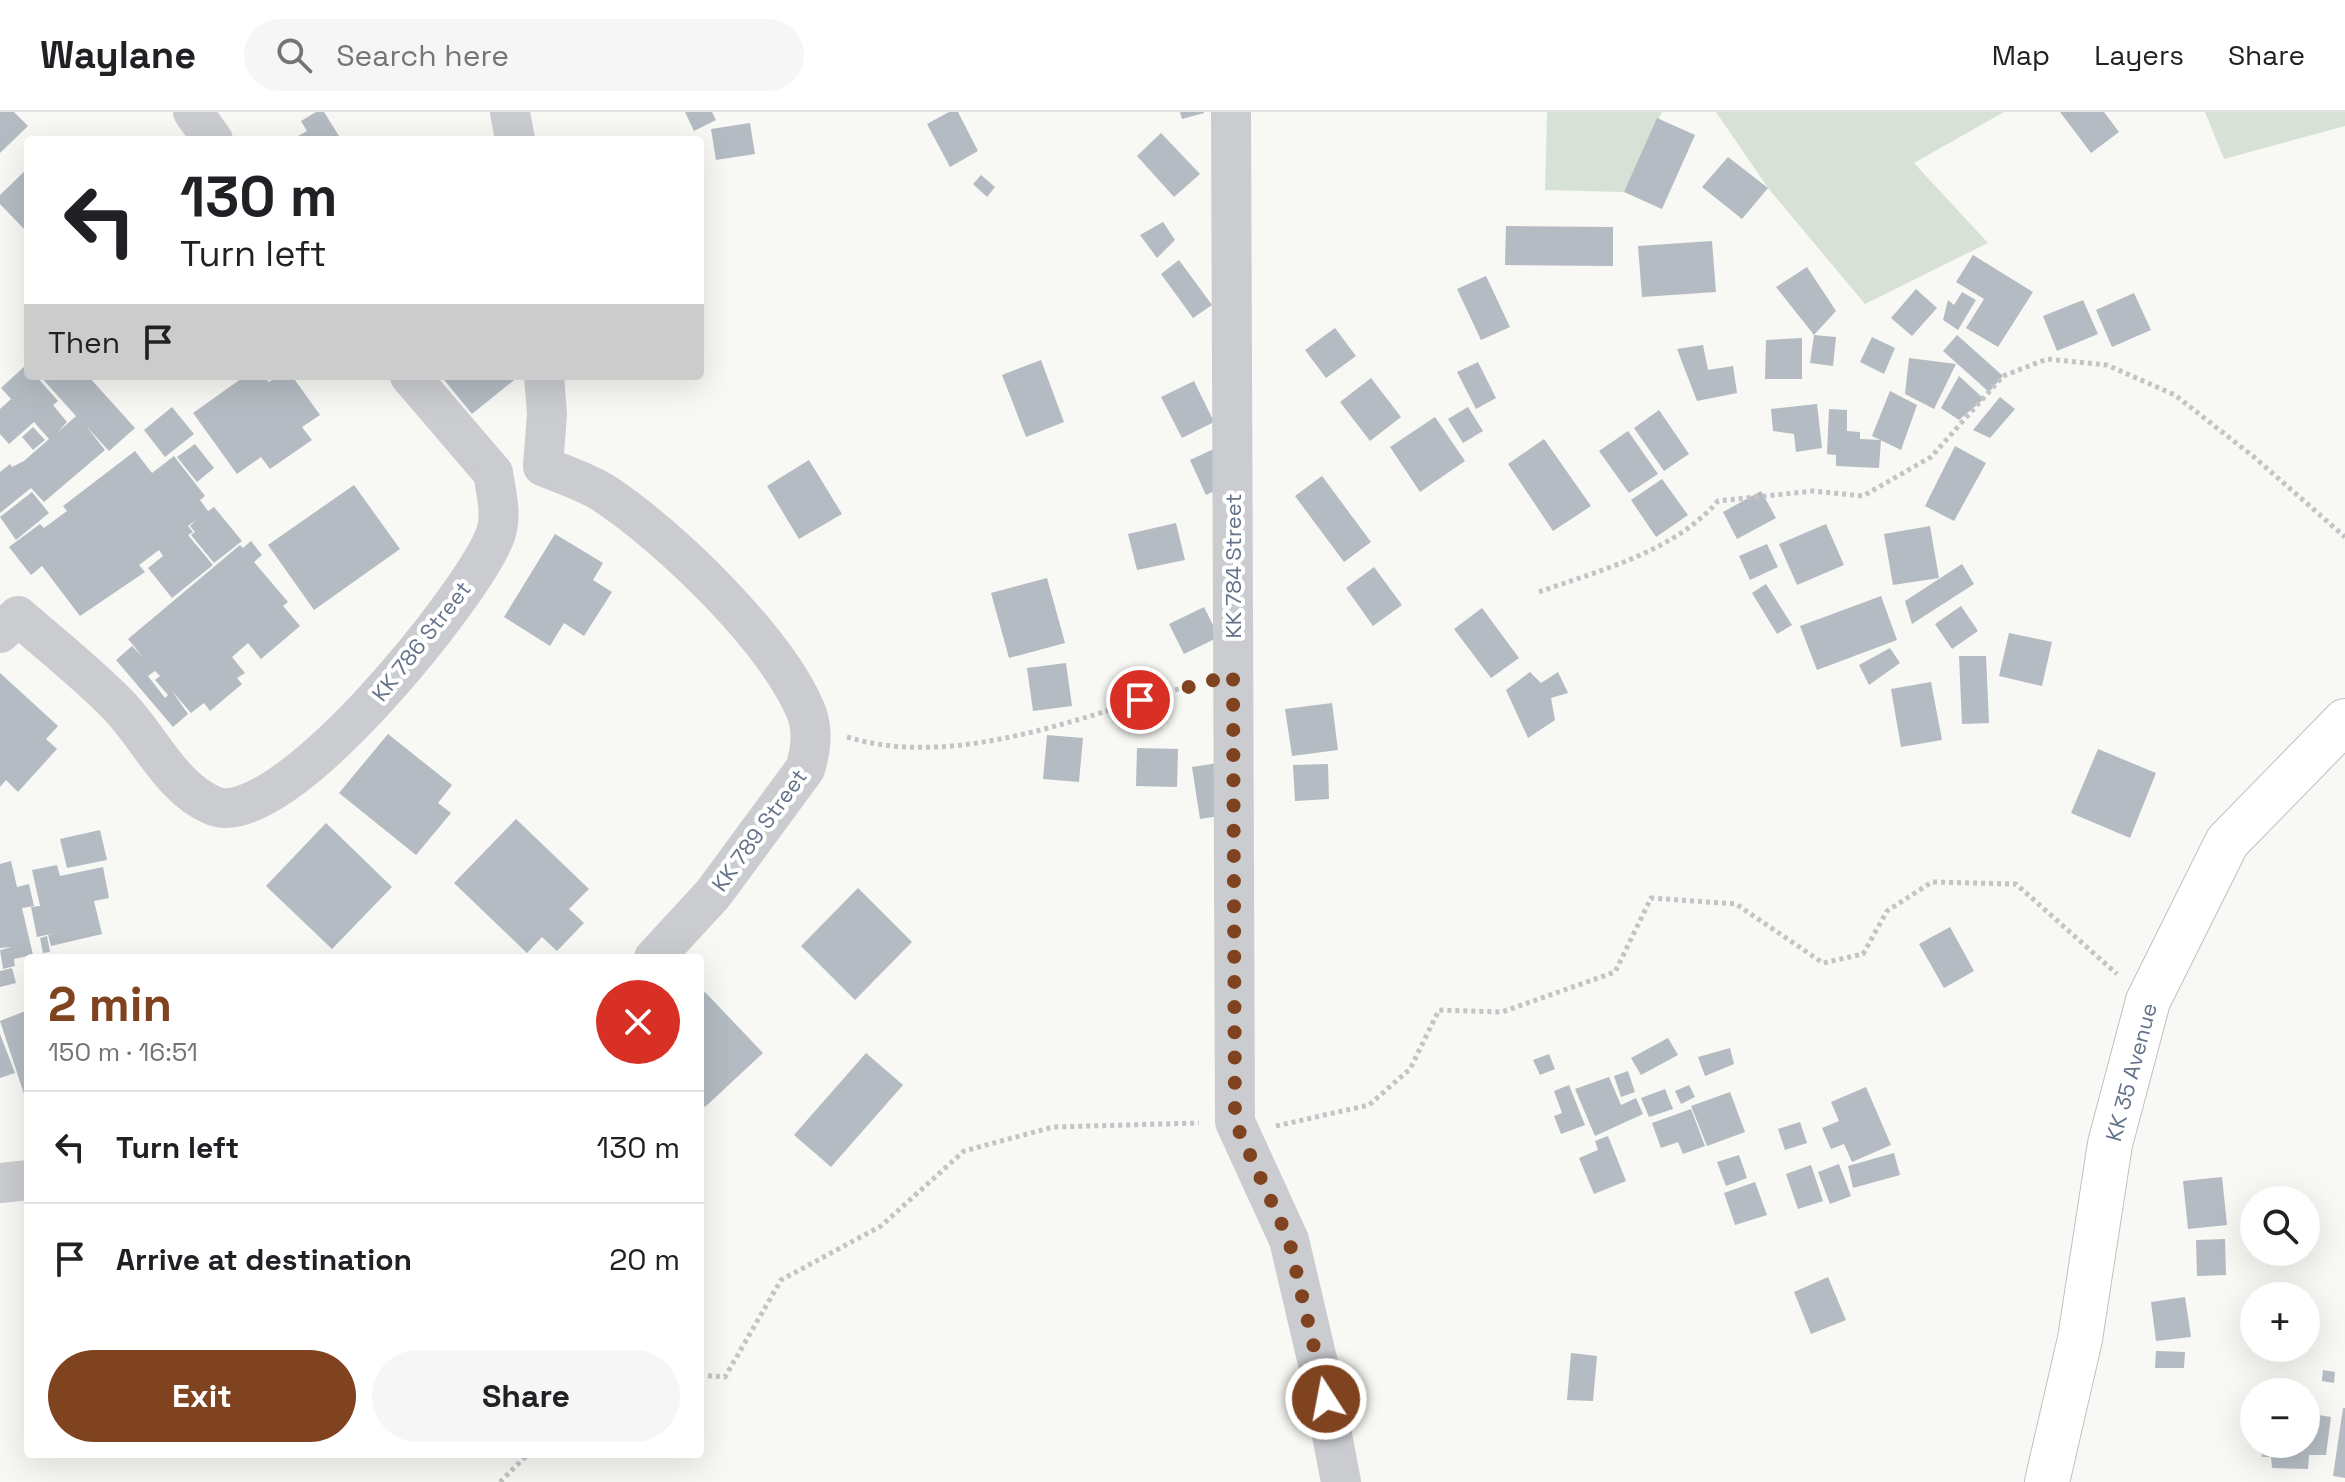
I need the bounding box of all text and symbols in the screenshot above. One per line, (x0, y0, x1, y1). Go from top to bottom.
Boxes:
search box (244, 19, 804, 91)
text: Waylane (40, 31, 196, 79)
icon: search (272, 33, 316, 77)
text: Search here (336, 36, 509, 75)
text: Map (1992, 37, 2050, 73)
text: Layers (2094, 37, 2184, 73)
text: Share (2228, 37, 2305, 73)
text: 130 m (180, 161, 338, 232)
icon: left (48, 168, 152, 272)
text: Turn left (180, 231, 327, 277)
icon: arrive (136, 320, 180, 364)
text: Then (48, 323, 120, 362)
street label: KK 784 Street (1219, 493, 1247, 639)
street label: KK 786 Street (365, 575, 477, 707)
pin (1106, 666, 1174, 734)
icon: arrive (1118, 678, 1162, 722)
street label: KK 789 Street (705, 763, 813, 897)
text: 2 min (48, 974, 172, 1035)
button: close (596, 980, 680, 1064)
street label: KK 35 Avenue (2099, 1000, 2163, 1144)
text: 150 m · 16:51 (48, 1035, 198, 1069)
icon: left (48, 1125, 92, 1169)
text: Turn left (116, 1128, 239, 1167)
text: 130 m (597, 1128, 680, 1167)
map controls (2240, 1186, 2320, 1458)
button: search (2240, 1186, 2320, 1266)
icon: arrive (48, 1237, 92, 1281)
text: Arrive at destination (116, 1240, 412, 1279)
text: 20 m (609, 1240, 680, 1279)
button: + (2240, 1282, 2320, 1362)
button: Exit (48, 1350, 356, 1442)
button: Share (372, 1350, 680, 1442)
position arrow (1284, 1357, 1368, 1441)
button: − (2240, 1378, 2320, 1458)

